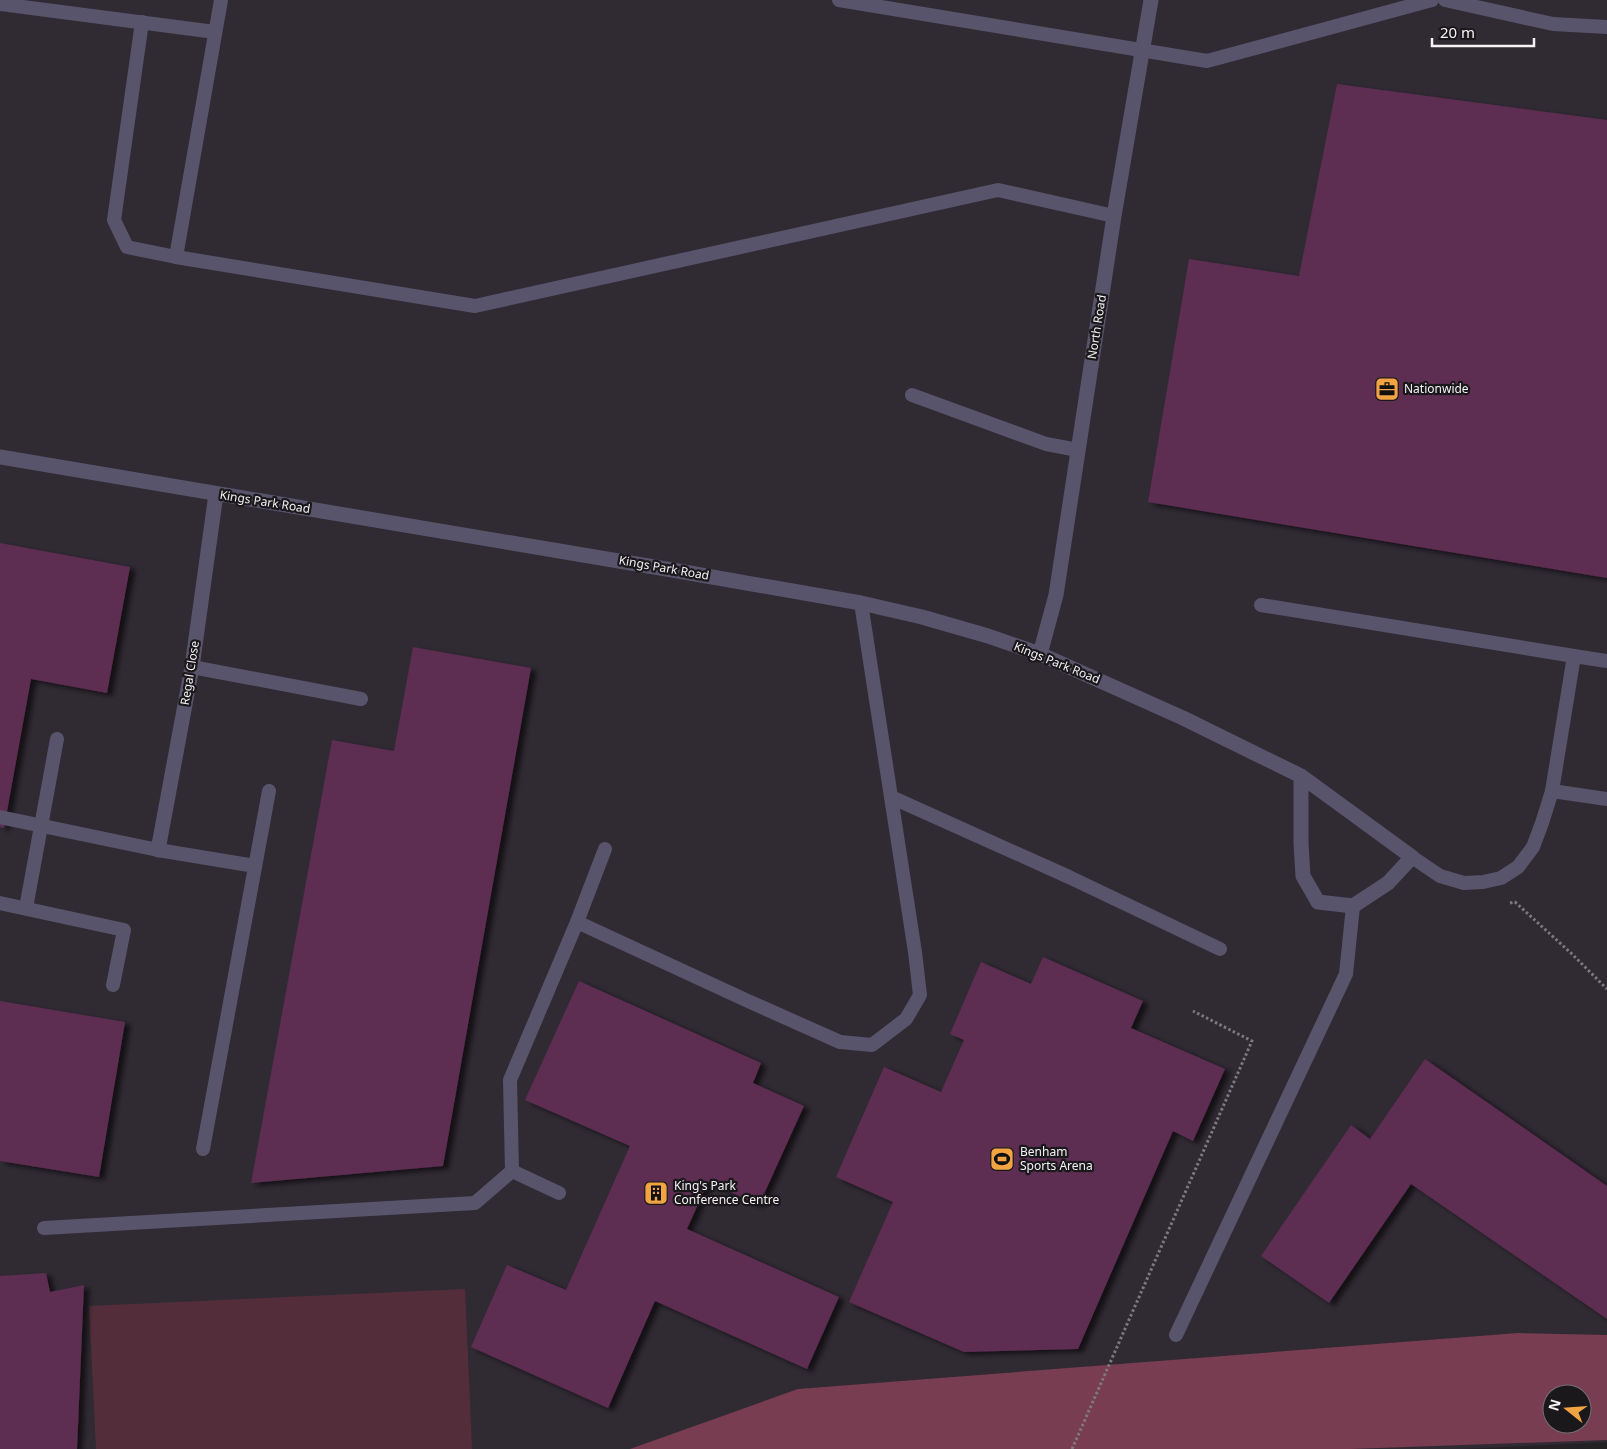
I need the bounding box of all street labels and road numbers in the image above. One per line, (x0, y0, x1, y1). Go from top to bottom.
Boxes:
street label: North Road (1083, 293, 1110, 360)
street label: Kings Park Road (219, 486, 312, 517)
street label: Kings Park Road (618, 551, 711, 584)
street label: Kings Park Road (1012, 638, 1103, 688)
street label: Regal Close (176, 639, 203, 706)

